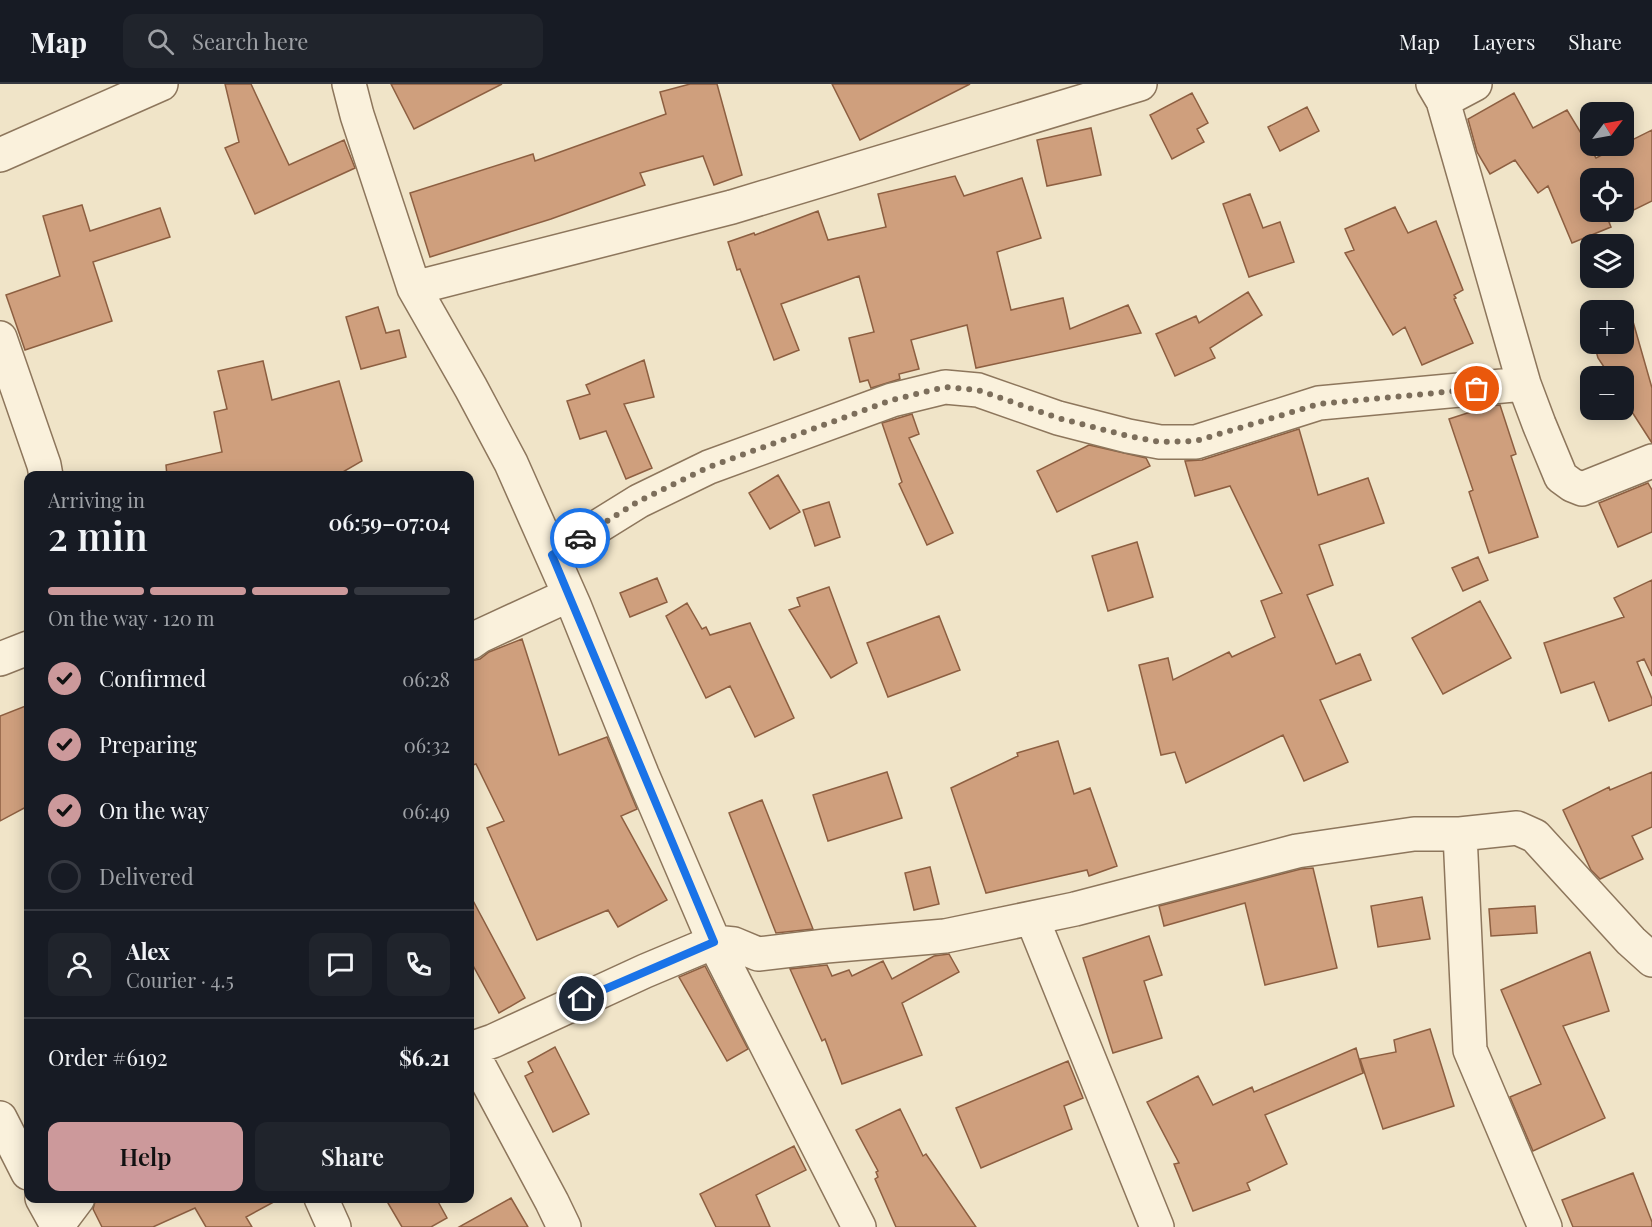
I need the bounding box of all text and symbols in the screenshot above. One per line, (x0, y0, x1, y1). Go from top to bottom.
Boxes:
search box (123, 14, 543, 68)
text: Map (30, 23, 87, 60)
icon: search (144, 25, 177, 58)
text: Search here (192, 26, 308, 56)
text: Map (1399, 27, 1440, 55)
text: Layers (1473, 27, 1535, 55)
text: Share (1568, 27, 1622, 55)
north arrow (1580, 102, 1634, 156)
map controls (1580, 102, 1634, 420)
button: locate (1580, 168, 1634, 222)
button: layers (1580, 234, 1634, 288)
button: + (1580, 300, 1634, 354)
pin (1451, 363, 1502, 414)
button: − (1580, 366, 1634, 420)
icon: bag (1460, 372, 1493, 405)
text: Arriving in (48, 486, 145, 513)
text: 06:59–07:04 (328, 507, 450, 537)
courier (550, 508, 610, 568)
text: 2 min (48, 509, 148, 561)
icon: car (564, 522, 597, 555)
text: On the way · 120 m (48, 604, 215, 631)
icon: check (48, 662, 81, 695)
text: Confirmed (99, 663, 206, 693)
text: 06:28 (402, 665, 450, 692)
icon: check (48, 728, 81, 761)
text: Preparing (99, 729, 197, 759)
text: 06:32 (404, 731, 450, 758)
icon: check (48, 794, 81, 827)
text: On the way (99, 795, 209, 825)
text: 06:49 (402, 797, 450, 824)
text: Delivered (99, 861, 194, 891)
button: person (48, 933, 111, 996)
button: chat (309, 933, 372, 996)
button: phone (387, 933, 450, 996)
text: Alex (126, 936, 170, 966)
text: Courier · 4.5 (126, 966, 234, 993)
pin (556, 973, 607, 1024)
icon: home (565, 982, 598, 1015)
text: Order #6192 (48, 1042, 168, 1072)
text: $6.21 (399, 1042, 450, 1072)
button: Help (48, 1122, 243, 1191)
button: Share (255, 1122, 450, 1191)

